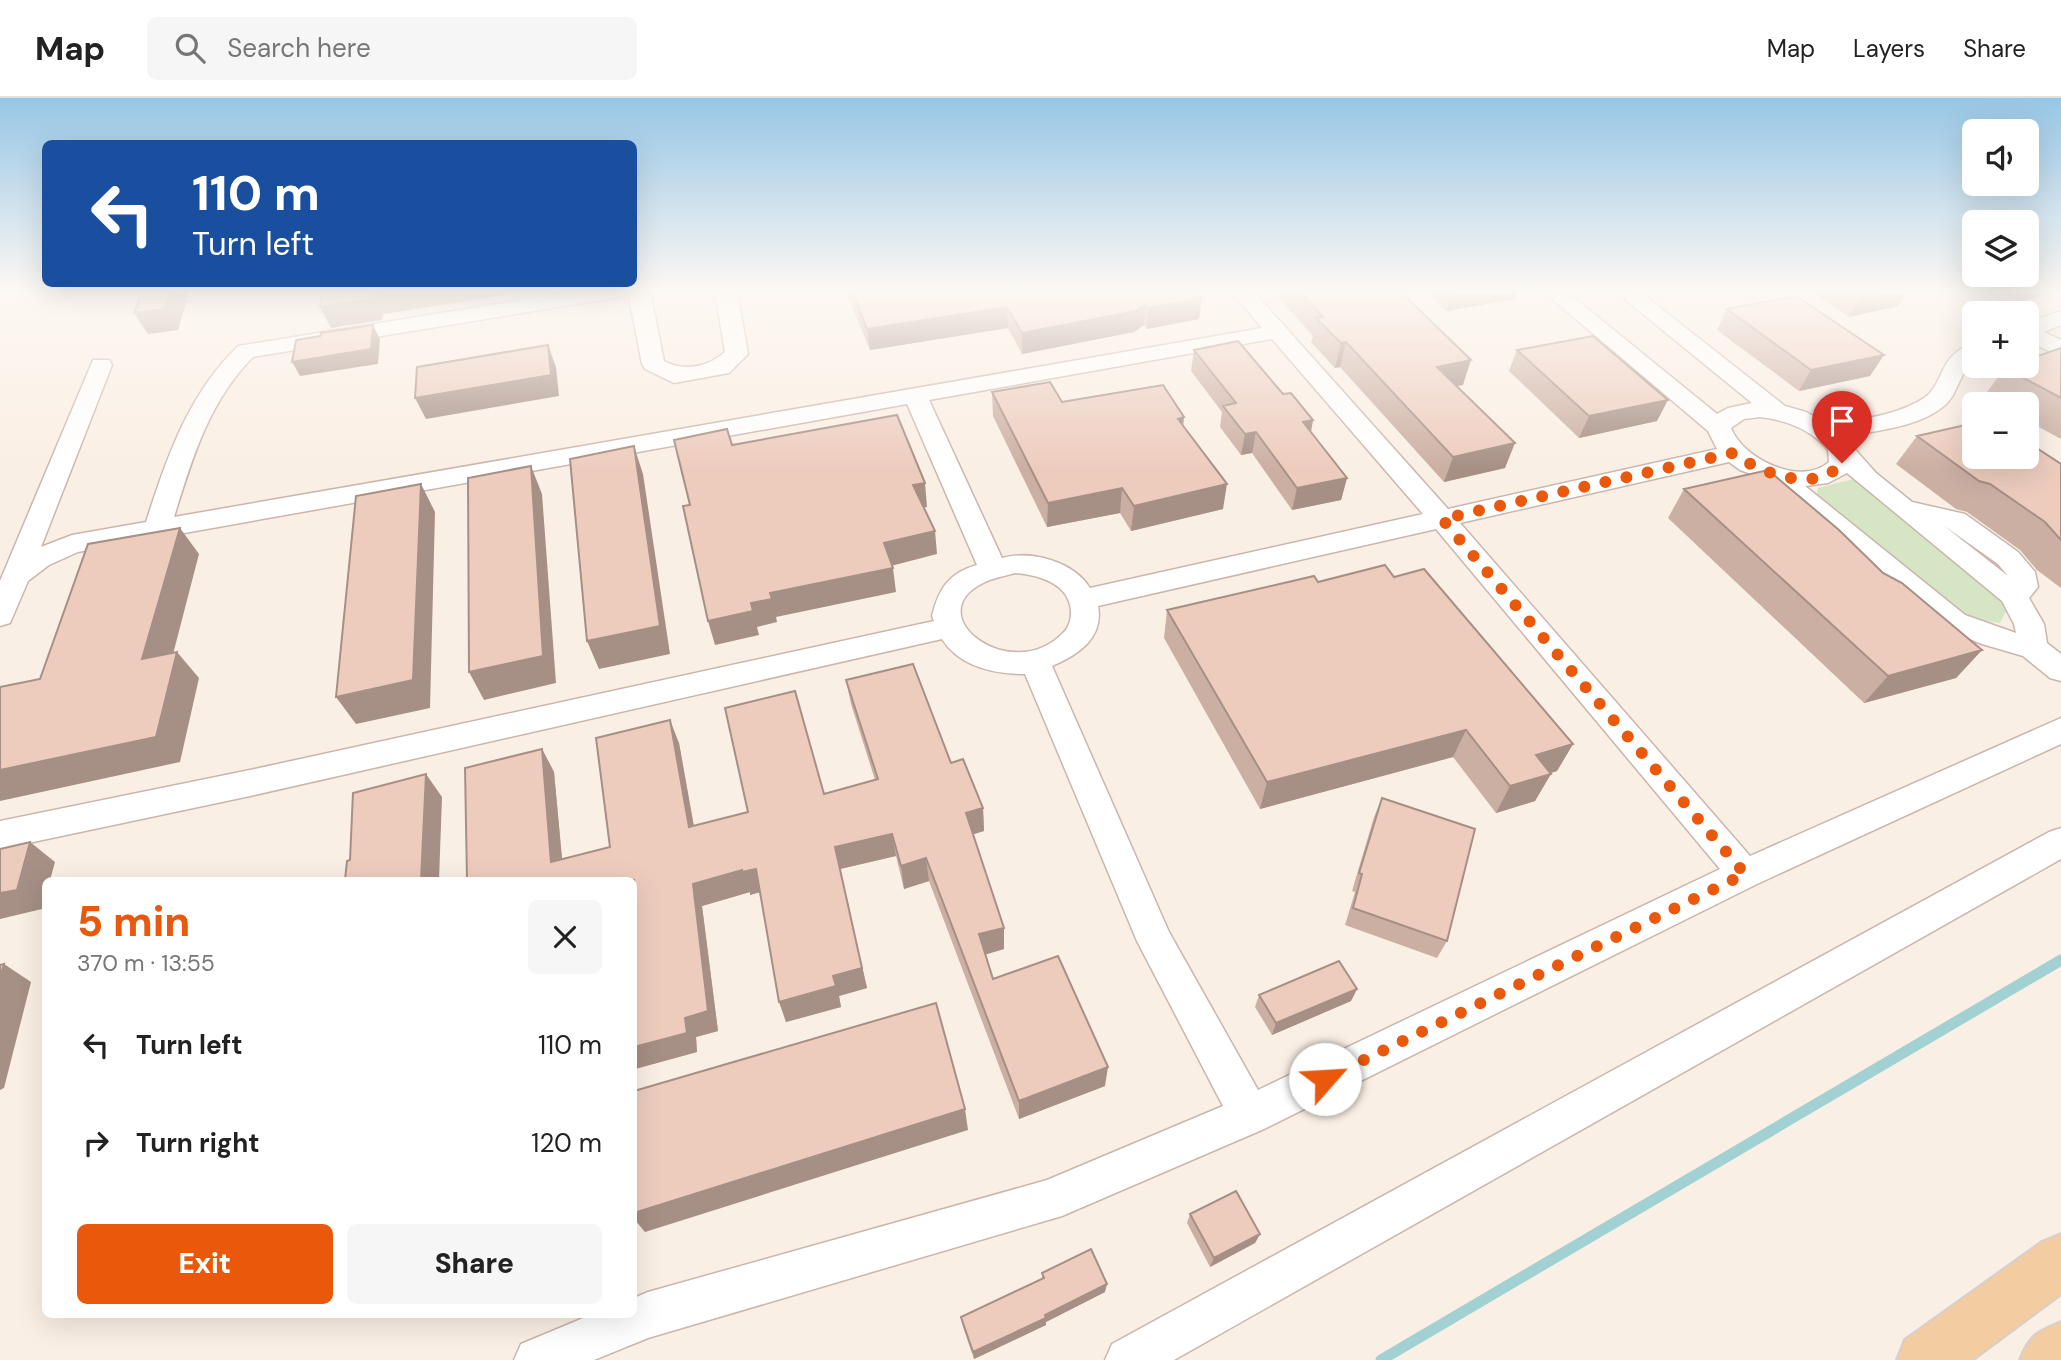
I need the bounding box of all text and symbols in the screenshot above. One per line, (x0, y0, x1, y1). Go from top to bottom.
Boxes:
search box (147, 17, 637, 80)
text: Map (35, 27, 105, 70)
icon: search (171, 29, 209, 67)
text: Search here (227, 31, 371, 65)
text: Map (1767, 33, 1815, 64)
text: Layers (1853, 33, 1925, 64)
text: Share (1963, 33, 2026, 64)
map controls (1962, 119, 2039, 469)
button: sound (1962, 119, 2039, 196)
text: 110 m (192, 161, 320, 225)
icon: left (77, 168, 168, 259)
button: layers (1962, 210, 2039, 287)
text: Turn left (192, 223, 314, 265)
button: + (1962, 301, 2039, 378)
pin (1812, 391, 1872, 463)
button: − (1962, 392, 2039, 469)
icon: arrive (1823, 402, 1861, 440)
text: 5 min (77, 894, 190, 949)
button: close (528, 900, 602, 974)
text: 370 m · 13:55 (77, 948, 215, 978)
icon: left (77, 1026, 115, 1064)
text: Turn left (136, 1028, 243, 1062)
text: 110 m (538, 1028, 602, 1062)
position arrow (1288, 1042, 1362, 1116)
icon: right (77, 1124, 115, 1162)
text: Turn right (136, 1126, 260, 1160)
text: 120 m (531, 1126, 602, 1160)
button: Exit (77, 1224, 333, 1304)
button: Share (347, 1224, 602, 1304)

